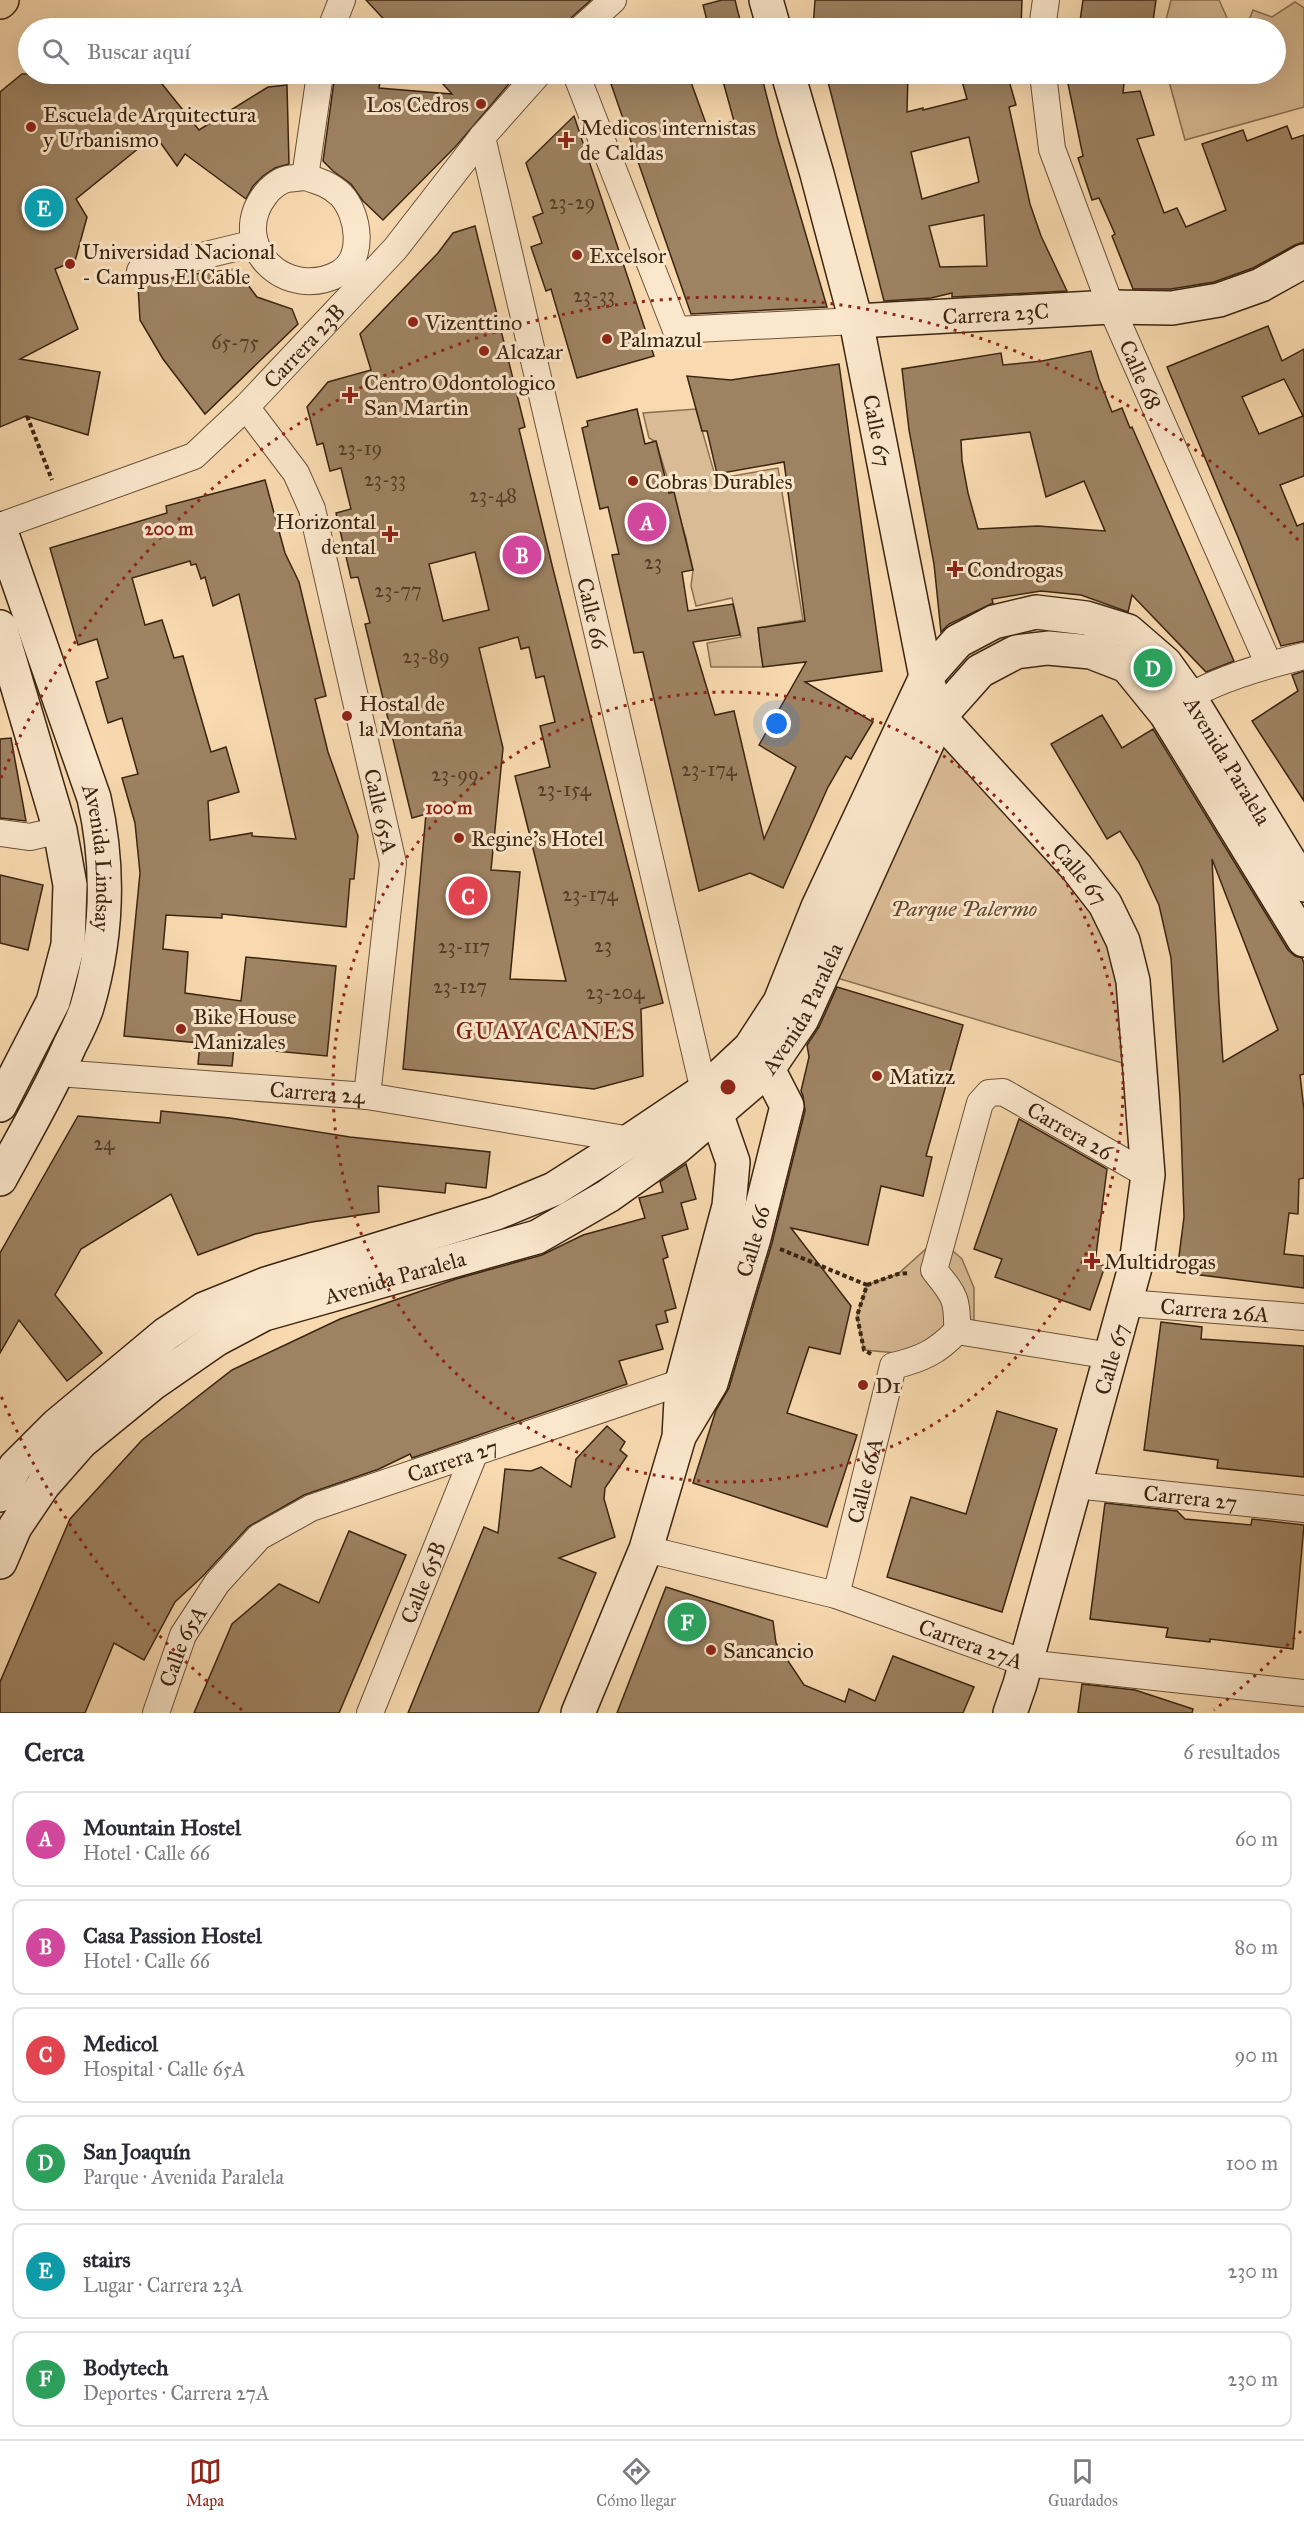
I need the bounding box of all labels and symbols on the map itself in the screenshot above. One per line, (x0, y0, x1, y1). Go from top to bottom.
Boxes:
place label: Los Cedros (366, 91, 469, 118)
marker: Los Cedros (474, 97, 488, 111)
place label: Escuela de Arquitectura y Urbanismo (43, 101, 257, 153)
place label: Medicos internistas de Caldas (580, 114, 756, 166)
marker: Escuela de Arquitectura y Urbanismo (24, 120, 38, 134)
marker: Medicos internistas de Caldas (557, 131, 575, 149)
pin: E (24, 186, 63, 230)
house number: 23-29 (549, 190, 595, 214)
place label: Universidad Nacional - Campus El Cable (82, 238, 275, 290)
place label: Excelsor (589, 242, 667, 269)
marker: Excelsor (570, 248, 584, 262)
marker: Universidad Nacional - Campus El Cable (63, 257, 77, 271)
house number: 23-33 (573, 283, 615, 307)
street label: Carrera 23C (942, 297, 1050, 330)
street label: Carrera 23B (258, 298, 351, 394)
place label: Vizenttino (424, 309, 522, 336)
marker: Vizenttino (406, 315, 420, 329)
place label: Palmazul (619, 326, 702, 353)
house number: 65-75 (211, 330, 259, 354)
marker: Palmazul (600, 332, 614, 346)
street label: Calle 68 (1113, 336, 1167, 414)
place label: Alcazar (495, 338, 564, 365)
marker: Alcazar (477, 344, 491, 358)
place label: Centro Odontologico San Martin (364, 369, 556, 421)
marker: Centro Odontologico San Martin (341, 386, 359, 404)
street label: Calle 67 (857, 392, 897, 469)
house number: 23-19 (338, 436, 382, 460)
house number: 23-33 (364, 467, 406, 491)
place label: Cobras Durables (645, 468, 792, 495)
marker: Cobras Durables (626, 474, 640, 488)
house number: 23-48 (469, 483, 517, 507)
pin: A (628, 500, 666, 544)
place label: Horizontal dental (275, 508, 376, 560)
text: 200 m (145, 518, 194, 540)
marker: Horizontal dental (381, 525, 399, 543)
pin: B (502, 532, 542, 578)
house number: 23 (644, 550, 662, 574)
place label: Condrogas (967, 556, 1063, 583)
marker: Condrogas (948, 562, 962, 576)
street label: Calle 66 (571, 575, 614, 653)
house number: 23-77 (374, 578, 422, 602)
house number: 23-89 (402, 644, 450, 668)
pin: D (1134, 646, 1172, 690)
place label: Hostal de la Montaña (359, 690, 463, 742)
street label: Avenida Paralela (1178, 691, 1277, 831)
marker: Hostal de la Montaña (340, 709, 354, 723)
your location (762, 709, 791, 738)
house number: 23-174 (681, 757, 738, 781)
house number: 23-99 (431, 762, 479, 786)
street label: Calle 65A (358, 766, 403, 856)
house number: 23-154 (537, 777, 592, 801)
street label: Avenida Lindsay (76, 779, 117, 934)
text: 100 m (426, 797, 473, 819)
place label: Regine's Hotel (471, 825, 604, 852)
marker: Regine's Hotel (452, 831, 466, 845)
street label: Calle 67 (1046, 837, 1114, 910)
pin: C (448, 874, 488, 918)
house number: 23-174 (562, 882, 619, 906)
park label: Parque Palermo (891, 895, 1037, 922)
house number: 23 (594, 933, 612, 957)
house number: 23-117 (438, 934, 490, 958)
street label: Avenida Paralela (755, 938, 849, 1080)
house number: 23-127 (433, 974, 487, 998)
house number: 23-204 (586, 980, 645, 1004)
place label: Bike House Manizales (193, 1003, 296, 1055)
district label: GUAYACANES (456, 1016, 636, 1046)
marker: Bike House Manizales (174, 1022, 188, 1036)
place label: Matizz (889, 1063, 955, 1090)
marker: Matizz (870, 1069, 884, 1083)
street label: Carrera 24 (269, 1076, 366, 1110)
centre of rings (718, 1077, 738, 1097)
street label: Carrera 26 (1022, 1096, 1118, 1166)
house number: 24 (93, 1131, 115, 1155)
street label: Calle 66 (730, 1202, 776, 1280)
street label: Avenida Paralela (320, 1245, 470, 1311)
place label: Multidrogas (1104, 1248, 1216, 1275)
marker: Multidrogas (1085, 1254, 1099, 1268)
street label: Carrera 26A (1159, 1293, 1270, 1328)
street label: Calle 67 (1088, 1320, 1135, 1398)
place label: D1 (875, 1372, 901, 1399)
marker: D1 (856, 1378, 870, 1392)
street label: Carrera 27 (404, 1432, 502, 1488)
street label: Calle 66A (841, 1435, 889, 1526)
street label: Carrera 27 (1142, 1479, 1239, 1516)
street label: Calle 65B (394, 1537, 452, 1627)
street label: Calle 65A (153, 1600, 213, 1690)
pin: F (668, 1600, 706, 1644)
street label: Carrera 27A (915, 1613, 1027, 1675)
place label: Sancancio (723, 1637, 814, 1664)
marker: Sancancio (704, 1643, 718, 1657)

